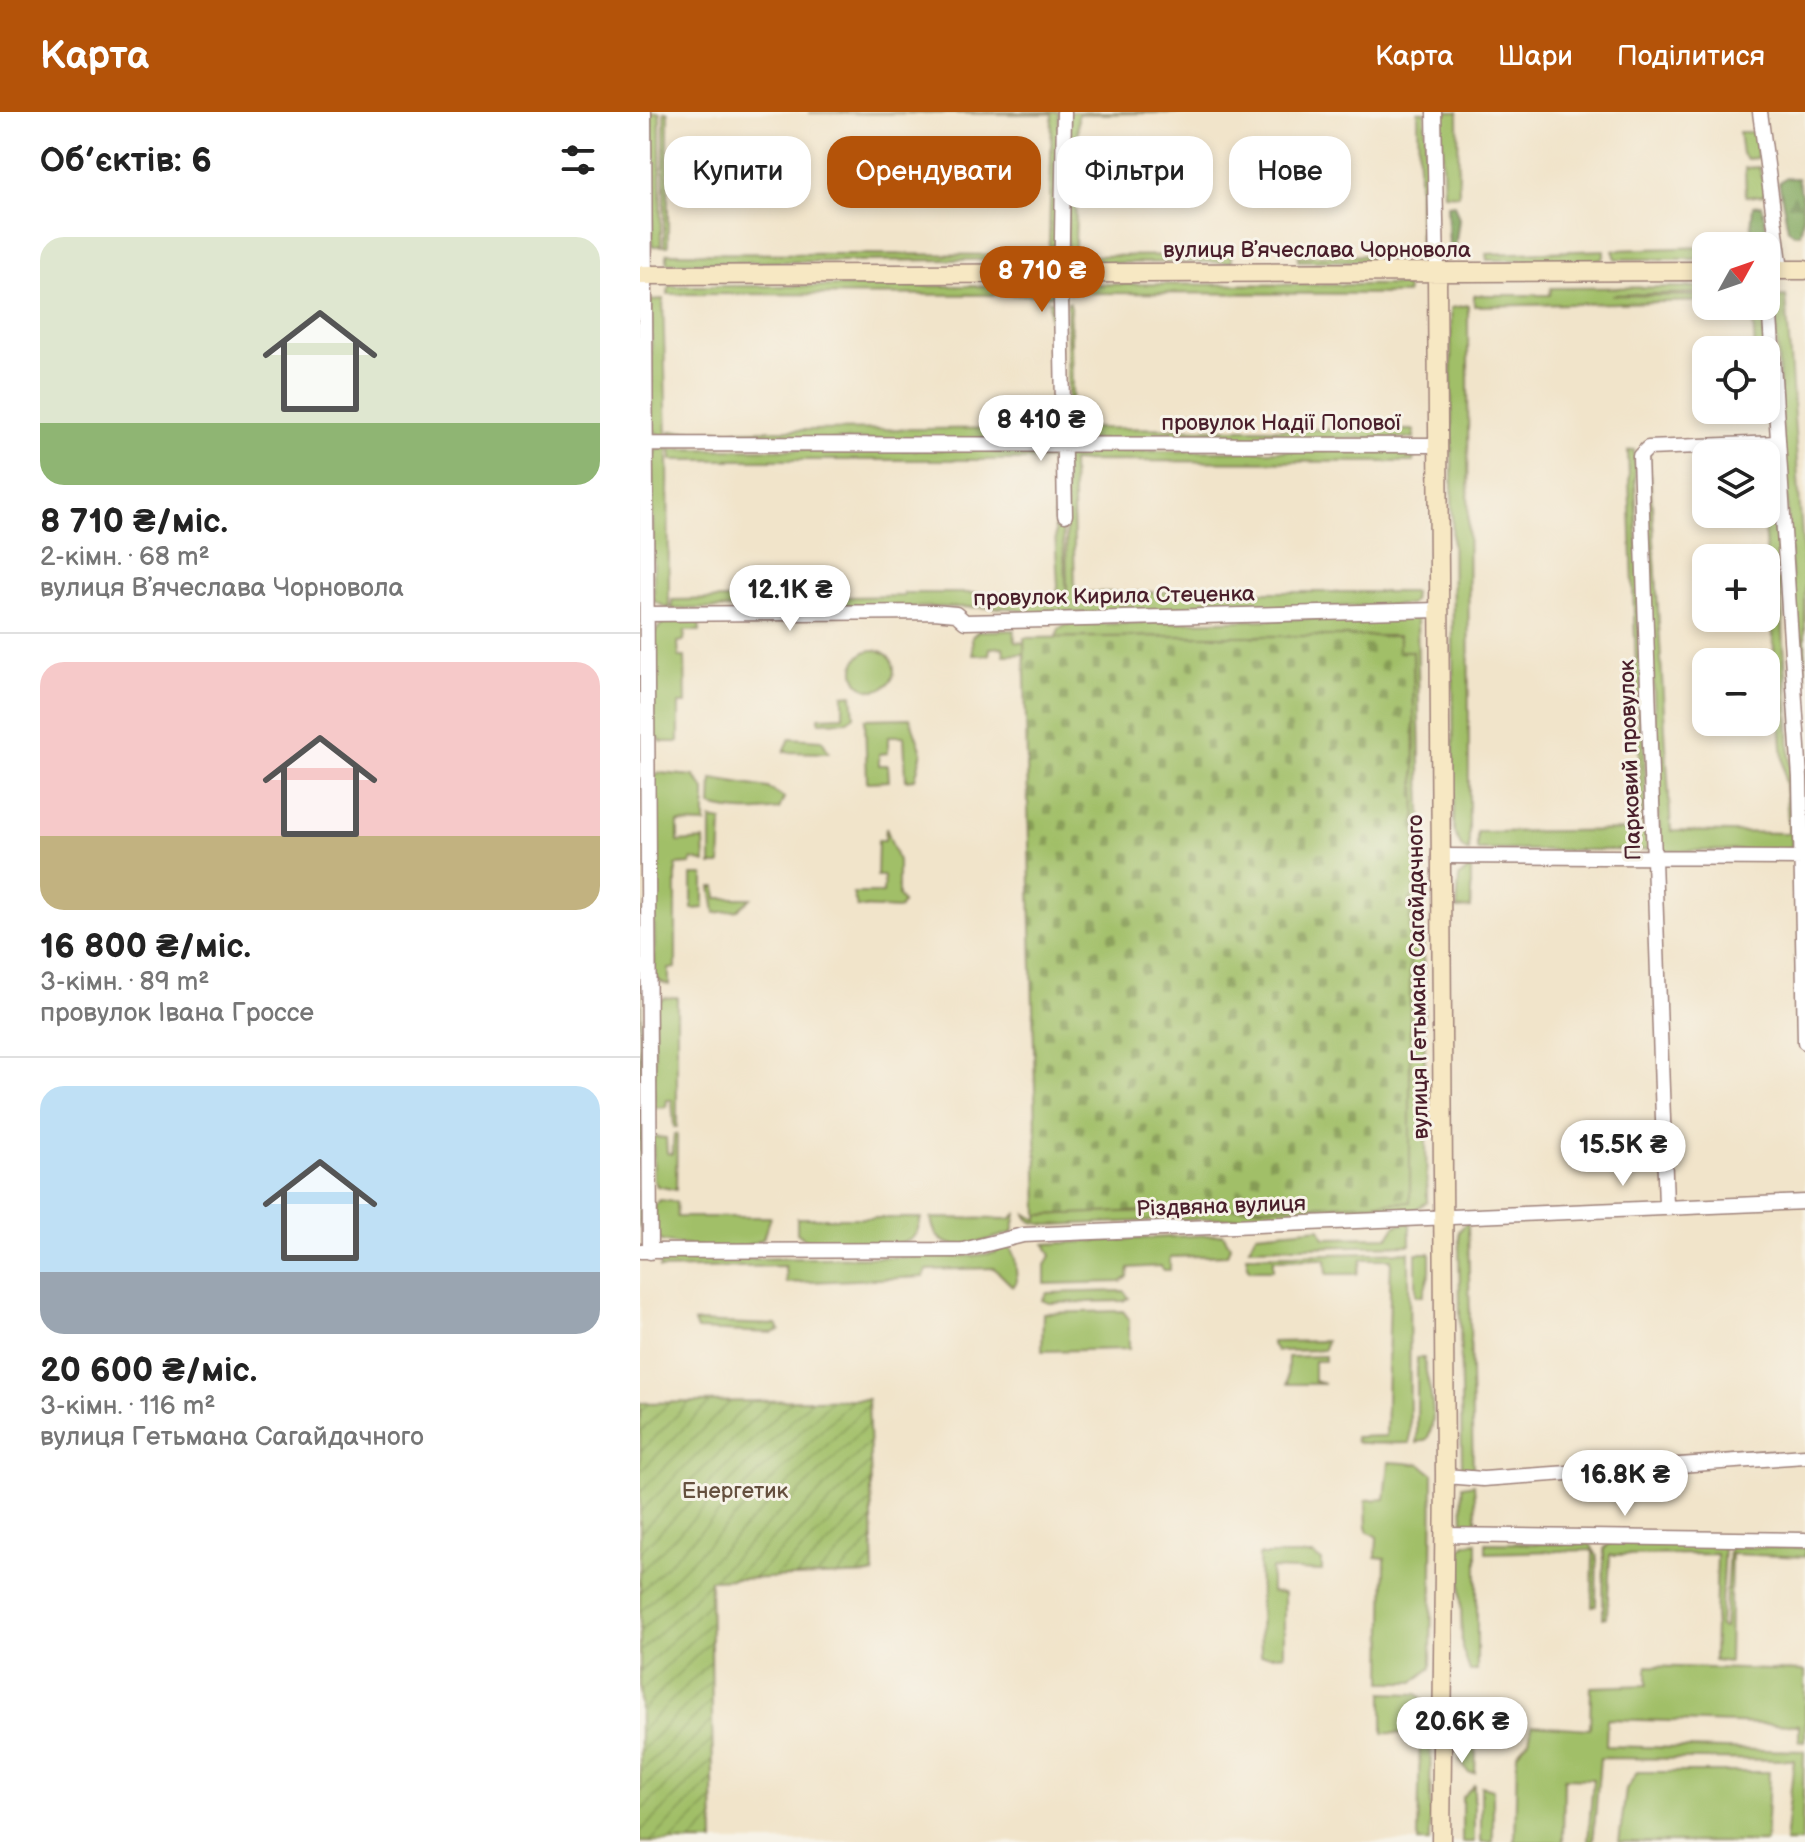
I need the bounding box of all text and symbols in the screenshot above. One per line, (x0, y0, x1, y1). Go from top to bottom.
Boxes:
text: Карта (40, 34, 149, 79)
text: Карта (1375, 40, 1454, 73)
text: Шари (1498, 40, 1573, 73)
text: Поділитися (1617, 40, 1765, 73)
chip: Купити (664, 136, 811, 208)
chip: Орендувати (827, 136, 1041, 208)
chip: Фільтри (1057, 136, 1213, 208)
chip: Нове (1229, 136, 1351, 208)
icon: filters (556, 138, 600, 182)
text: Об’єктів: 6 (40, 140, 212, 181)
north arrow (1692, 232, 1780, 320)
map controls (1692, 232, 1780, 736)
street label: вулиця Вʼячеслава Чорновола (1163, 237, 1471, 264)
pin: 8 710 ₴ (968, 246, 1116, 314)
text: 8 710 ₴ (998, 256, 1086, 287)
icon: home (248, 289, 392, 433)
button: locate (1692, 336, 1780, 424)
pin: 8 410 ₴ (967, 395, 1115, 463)
text: 8 410 ₴ (997, 405, 1085, 436)
street label: провулок Надії Попової (1161, 410, 1402, 437)
button: layers (1692, 440, 1780, 528)
text: 8 710 ₴/міс. (40, 501, 228, 542)
text: 2-кімн. · 68 m² (40, 542, 210, 573)
button: + (1692, 544, 1780, 632)
pin: 12.1K ₴ (716, 565, 864, 633)
text: вулиця Вʼячеслава Чорновола (40, 573, 404, 604)
text: 12.1K ₴ (747, 575, 833, 606)
street label: провулок Кирила Стеценка (973, 581, 1255, 612)
button: − (1692, 648, 1780, 736)
street label: Парковий провулок (1613, 659, 1647, 861)
icon: home (248, 714, 392, 858)
street label: вулиця Гетьмана Сагайдачного (1402, 814, 1435, 1140)
text: 16 800 ₴/міс. (40, 926, 251, 967)
text: 3-кімн. · 89 m² (40, 967, 210, 998)
text: провулок Івана Гроссе (40, 998, 314, 1029)
pin: 15.5K ₴ (1549, 1120, 1697, 1188)
text: 15.5K ₴ (1579, 1130, 1667, 1161)
icon: home (248, 1138, 392, 1282)
street label: Різдвяна вулиця (1136, 1190, 1306, 1223)
text: 20 600 ₴/міс. (40, 1350, 257, 1391)
text: 3-кімн. · 116 m² (40, 1391, 215, 1422)
text: вулиця Гетьмана Сагайдачного (40, 1422, 424, 1453)
pin: 16.8K ₴ (1551, 1450, 1699, 1518)
text: 16.8K ₴ (1580, 1460, 1670, 1491)
park label: Енергетик (682, 1478, 789, 1505)
pin: 20.6K ₴ (1388, 1697, 1536, 1765)
text: 20.6K ₴ (1415, 1707, 1509, 1738)

